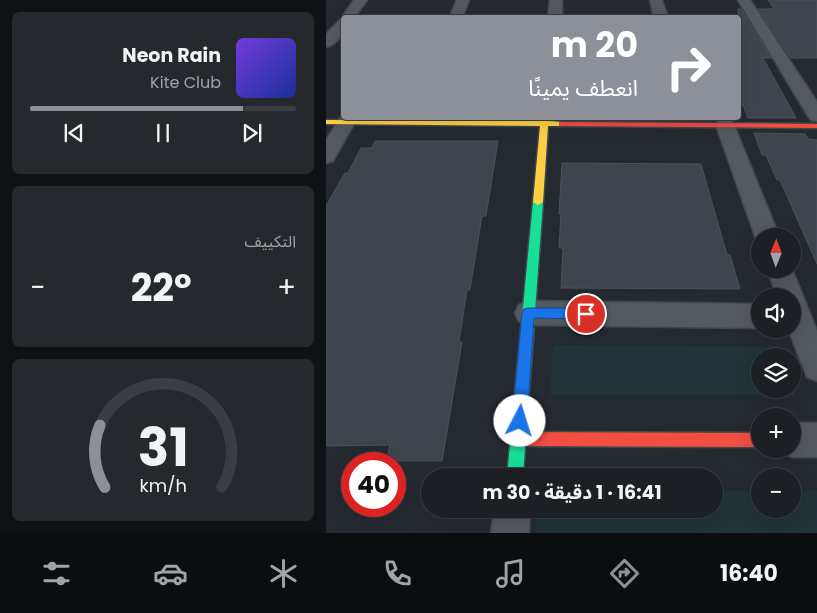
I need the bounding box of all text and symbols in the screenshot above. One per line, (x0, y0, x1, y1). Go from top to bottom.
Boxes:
text: 20 m (551, 20, 638, 69)
icon: right (656, 35, 721, 100)
text: Neon Rain (122, 42, 221, 69)
text: Kite Club (150, 71, 221, 94)
text: انعطف يمينًا (528, 73, 638, 104)
icon: previous (60, 119, 88, 147)
icon: pause (149, 119, 177, 147)
icon: next (238, 119, 266, 147)
north arrow (751, 228, 801, 278)
map controls (751, 228, 801, 518)
text: التكييف (244, 230, 296, 253)
text: 22° (131, 261, 192, 314)
text: − (30, 268, 45, 307)
text: + (277, 268, 296, 307)
button: sound (751, 288, 801, 338)
pin (565, 293, 607, 335)
icon: arrive (572, 300, 600, 328)
button: layers (751, 348, 801, 398)
position arrow (493, 394, 545, 446)
button: + (751, 408, 801, 458)
text: 31 (137, 411, 189, 484)
speed limit sign: 40 (341, 452, 406, 517)
button: − (751, 468, 801, 518)
text: km/h (139, 473, 187, 498)
text: 16:41 · 1 دقيقة · 30 m (482, 479, 662, 506)
icon: filters (39, 556, 74, 591)
icon: car (153, 556, 188, 591)
icon: climate (266, 556, 301, 591)
icon: phone (380, 556, 415, 591)
icon: music (493, 556, 528, 591)
icon: directions (607, 556, 642, 591)
text: 16:40 (720, 558, 778, 589)

